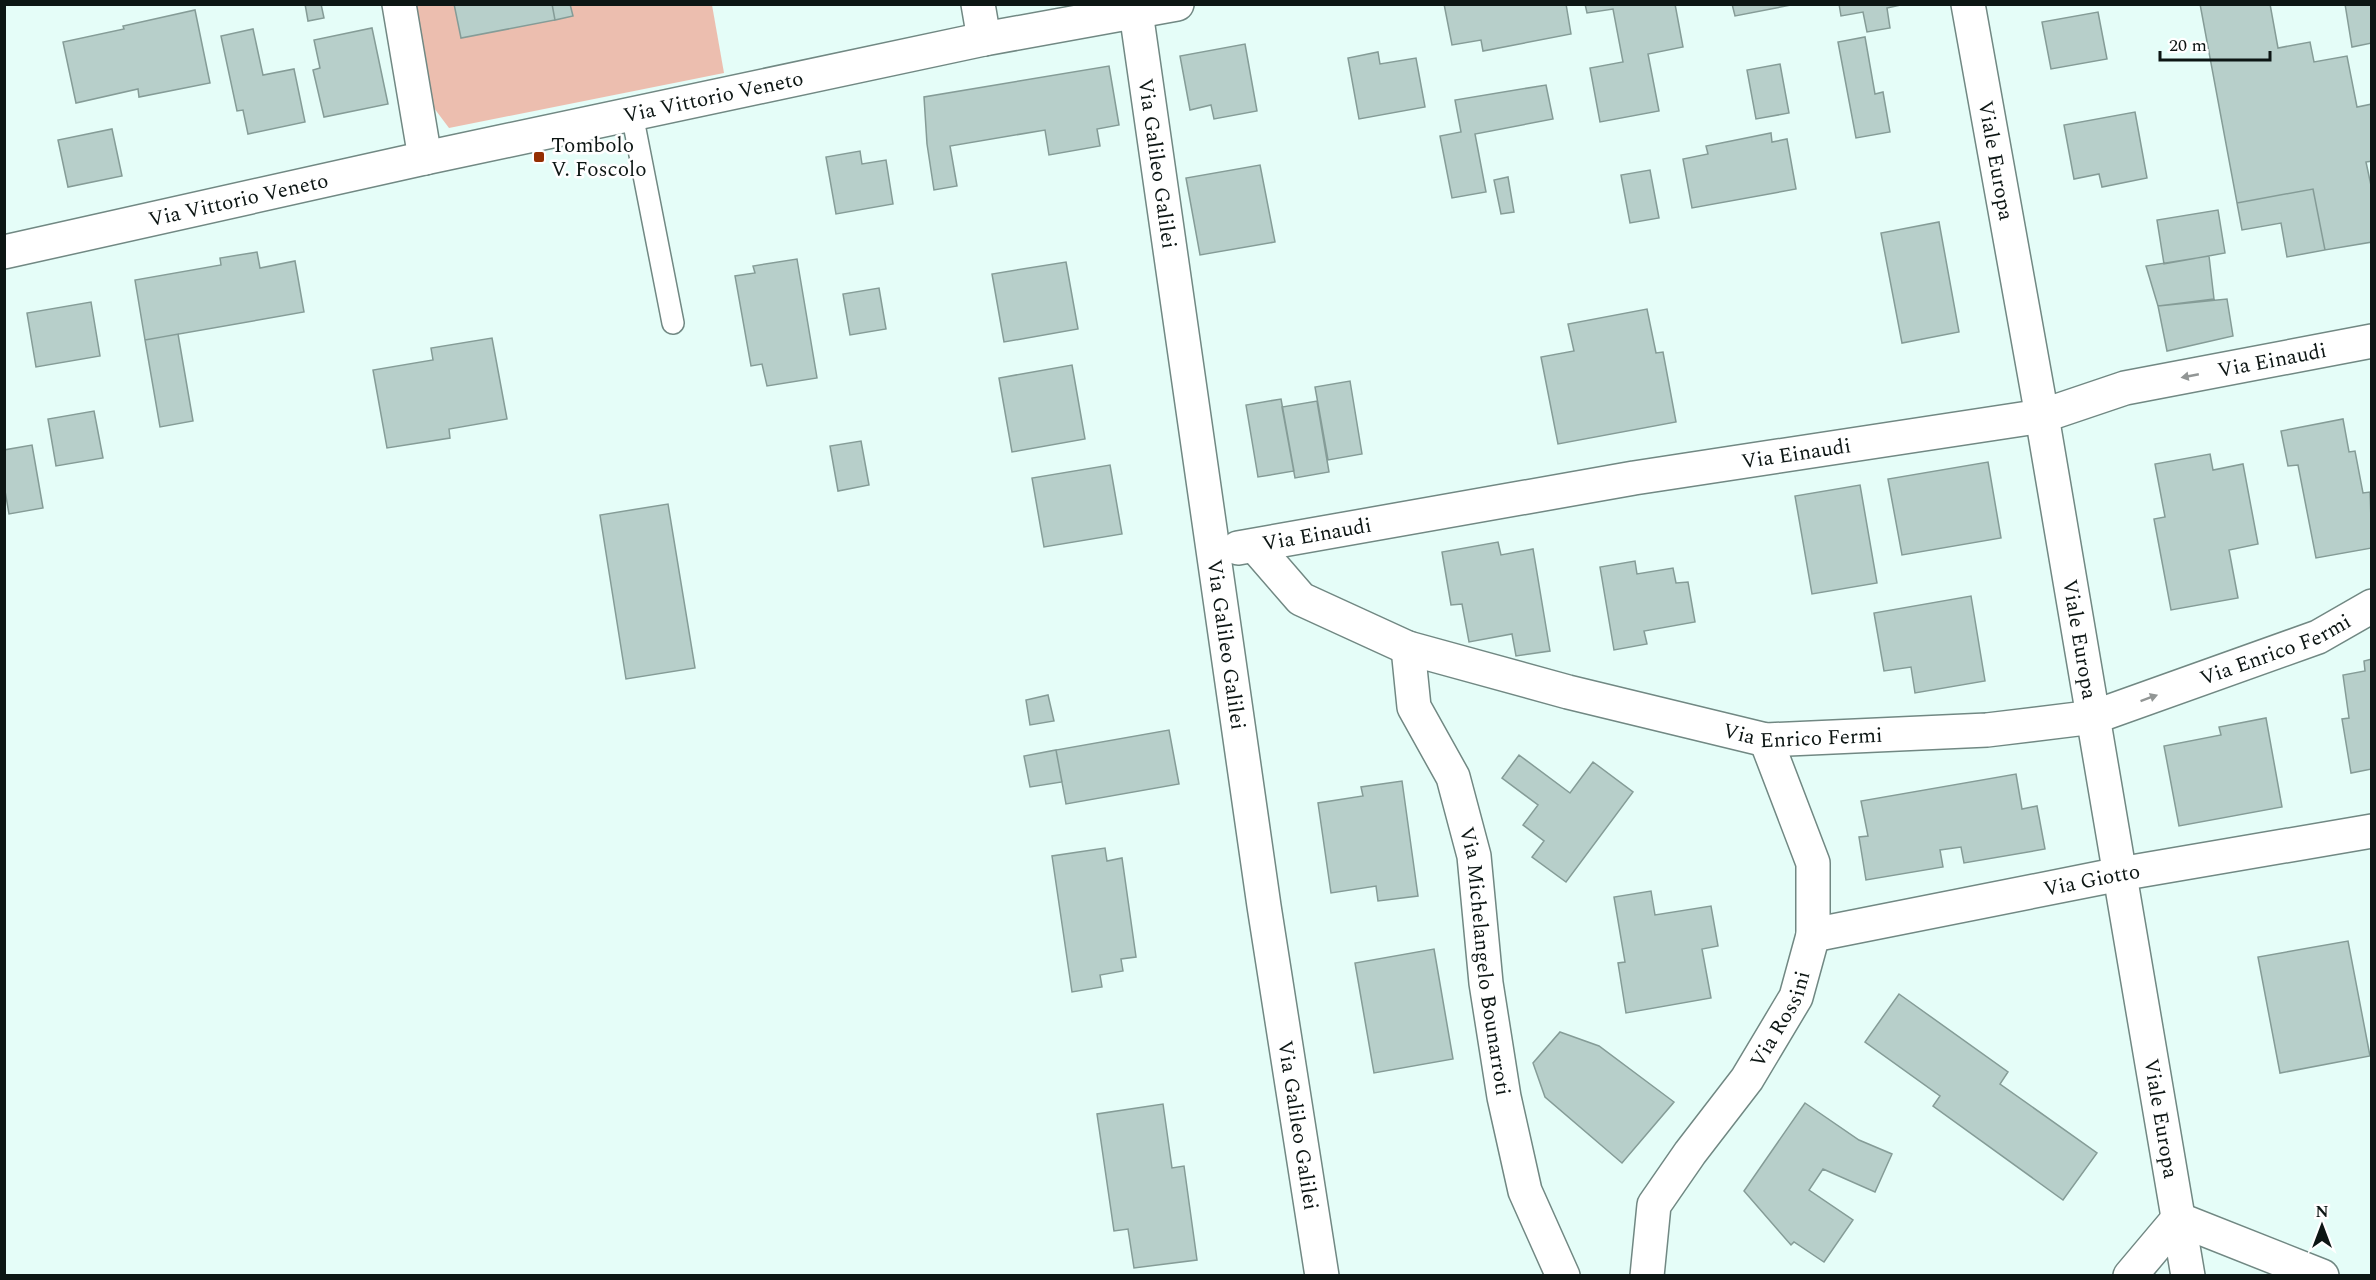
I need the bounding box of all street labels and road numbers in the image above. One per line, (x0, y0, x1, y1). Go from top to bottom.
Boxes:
street label: Via Vittorio Veneto (620, 63, 806, 132)
street label: Via Galileo Galilei (1129, 76, 1185, 251)
street label: Viale Europa (1969, 98, 2022, 224)
street label: Via Vittorio Veneto (145, 165, 331, 236)
street label: Via Einaudi (2215, 335, 2329, 387)
street label: Via Einaudi (1739, 430, 1853, 478)
street label: Via Einaudi (1260, 510, 1374, 560)
street label: Via Galileo Galilei (1198, 557, 1254, 732)
street label: Viale Europa (2053, 577, 2105, 703)
street label: Via Enrico Fermi (2196, 606, 2358, 695)
street label: Via Enrico Fermi (1719, 715, 1883, 757)
street label: Via Michelangelo Bounarroti (1450, 823, 1519, 1098)
street label: Via Giotto (2041, 856, 2143, 906)
street label: Via Rossini (1742, 967, 1819, 1074)
street label: Via Galileo Galilei (1268, 1038, 1326, 1213)
street label: Viale Europa (2134, 1056, 2186, 1182)

